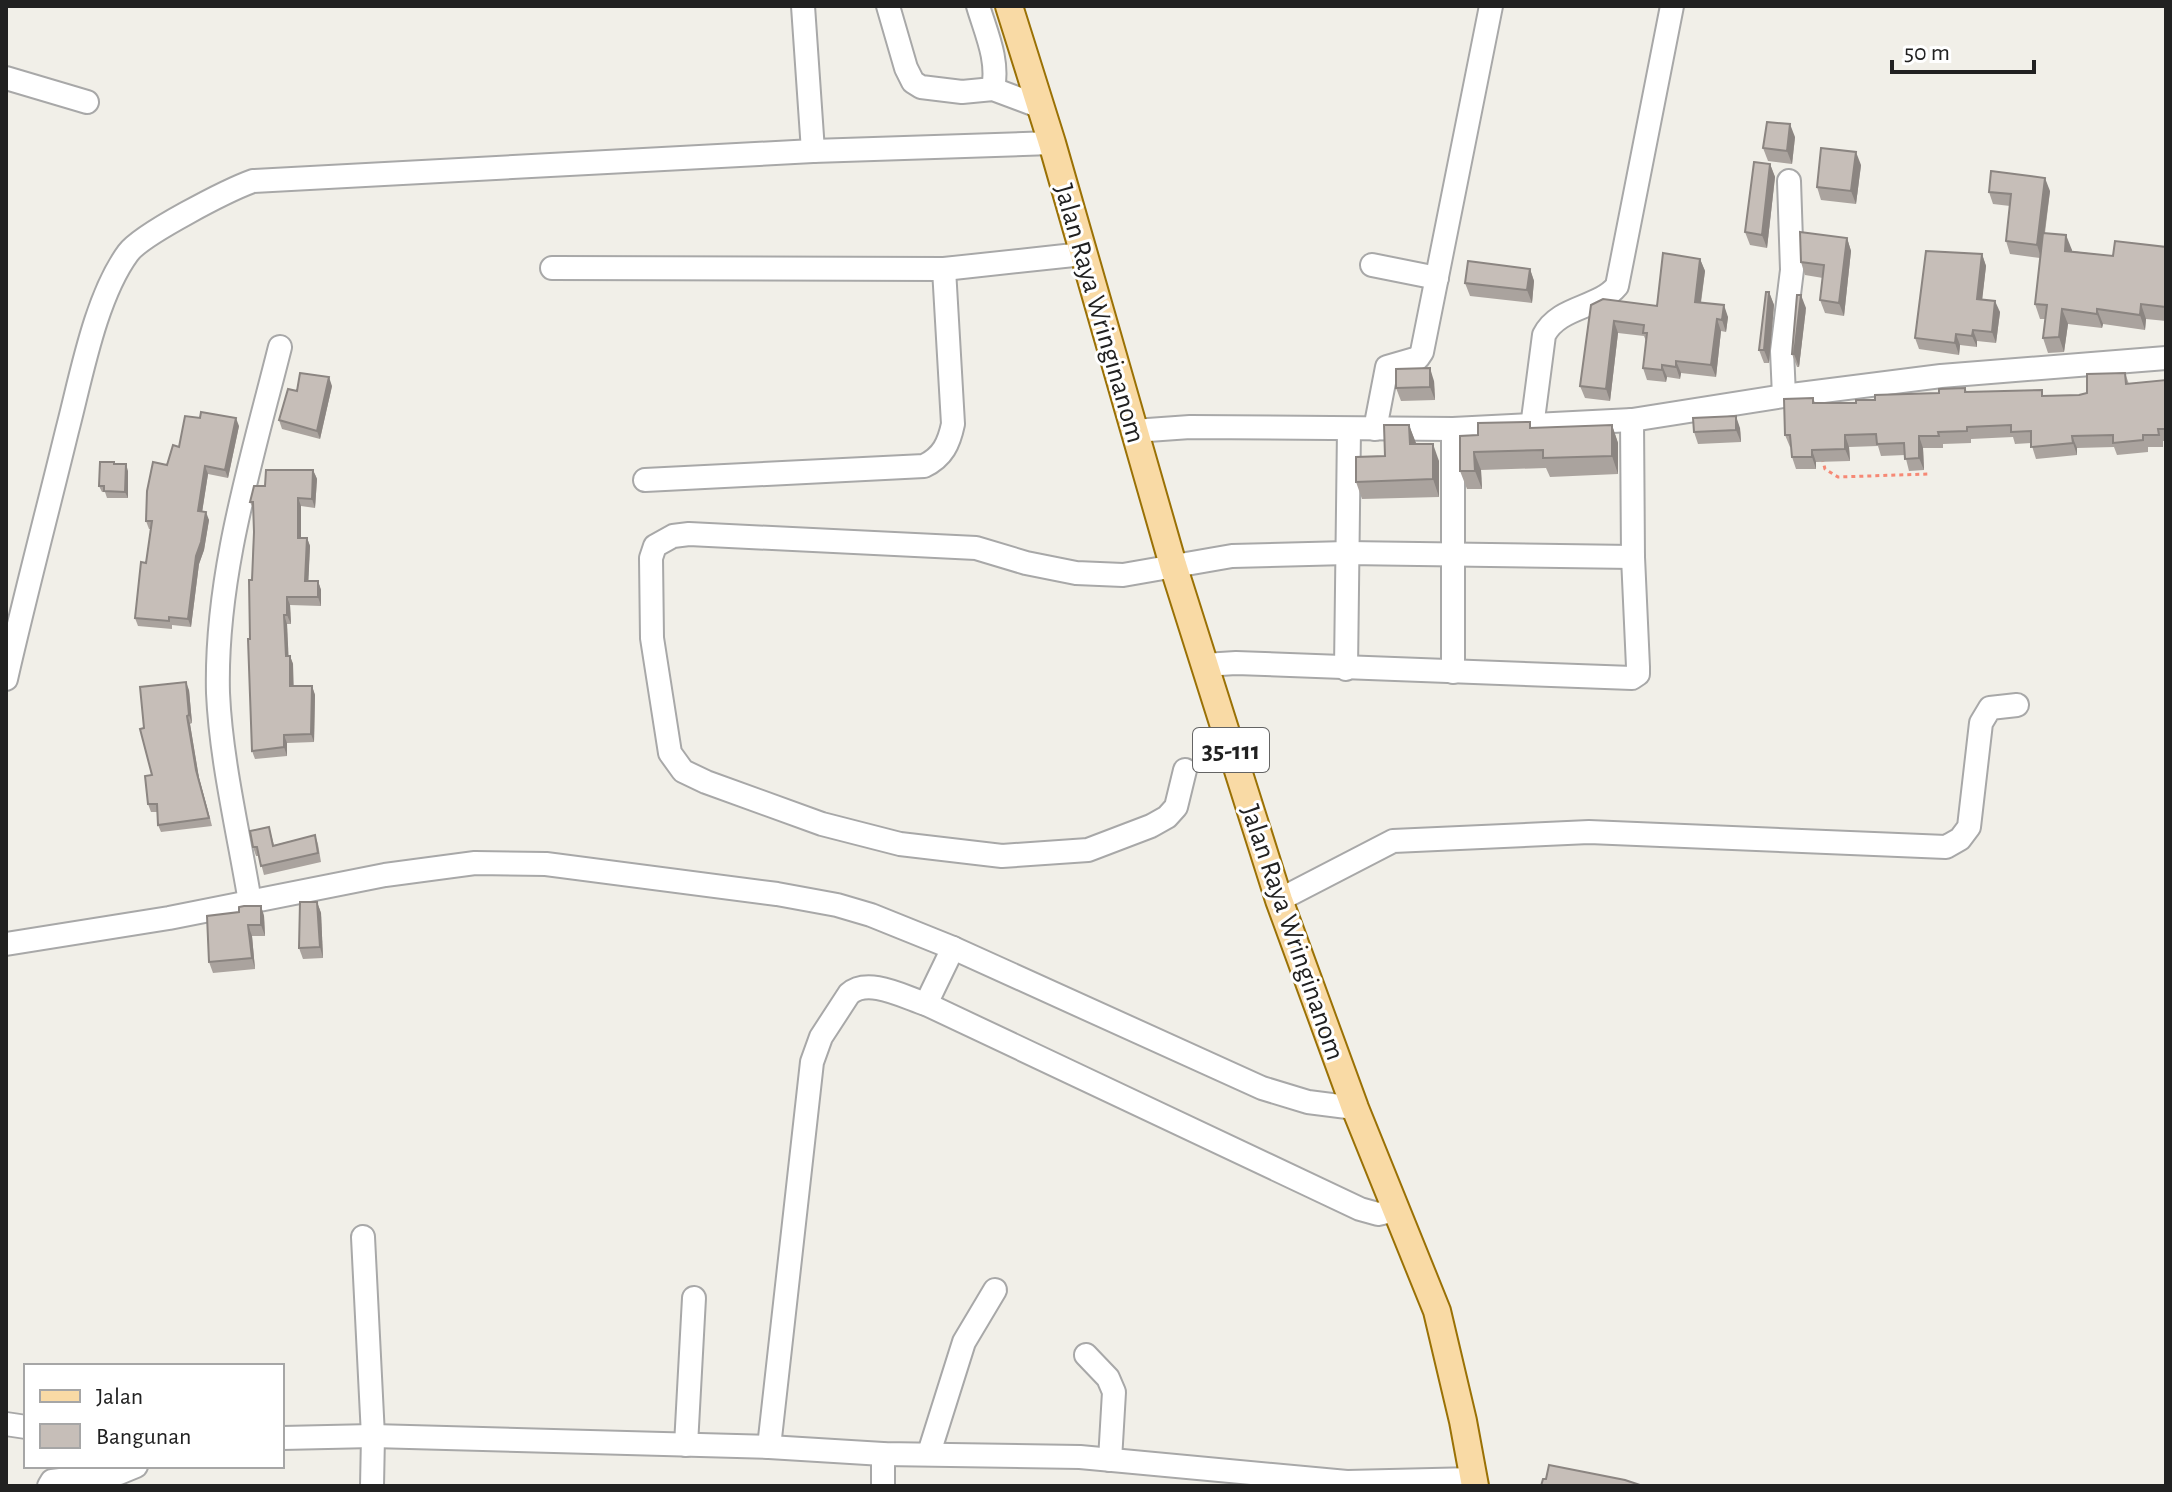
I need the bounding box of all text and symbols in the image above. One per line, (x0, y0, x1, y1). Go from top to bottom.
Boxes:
scale bar (1892, 24, 2034, 74)
text: 50 m (1904, 41, 1950, 65)
street label: Jalan Raya Wringinanom (1049, 181, 1149, 446)
road number: 35-111 (1193, 728, 1269, 772)
street label: Jalan Raya Wringinanom (1235, 801, 1349, 1064)
legend (24, 1364, 284, 1468)
text: Jalan (96, 1385, 143, 1409)
text: Bangunan (96, 1425, 191, 1449)

